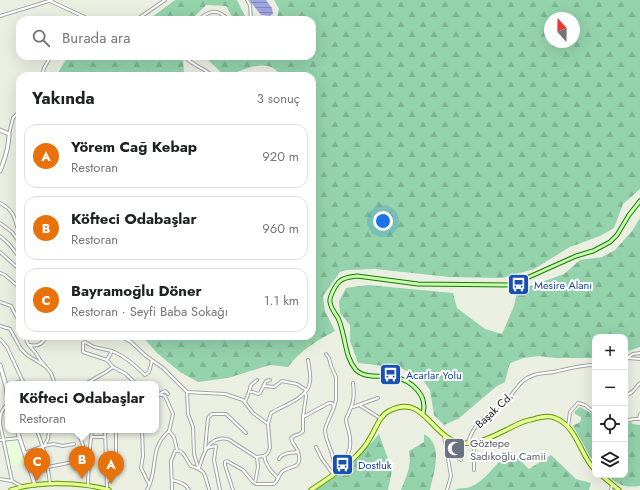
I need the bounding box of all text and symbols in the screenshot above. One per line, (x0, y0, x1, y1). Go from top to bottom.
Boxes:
north arrow (544, 12, 580, 48)
search box (16, 16, 316, 60)
icon: search (30, 27, 52, 49)
text: Burada ara (62, 27, 130, 49)
text: Yakında (32, 86, 95, 110)
text: 3 sonuç (257, 89, 300, 108)
text: Yörem Cağ Kebap (71, 136, 197, 158)
text: A (41, 147, 51, 166)
text: 920 m (262, 147, 299, 166)
text: Restoran (71, 158, 118, 177)
text: Köfteci Odabaşlar (71, 208, 197, 230)
your location (373, 211, 393, 231)
text: B (42, 219, 50, 238)
text: 960 m (262, 219, 299, 238)
text: Restoran (71, 230, 118, 249)
bus stop icon: Mesire Alanı (505, 272, 531, 298)
place label: Mesire Alanı (534, 277, 592, 293)
text: Bayramoğlu Döner (71, 280, 202, 302)
text: C (41, 291, 51, 310)
text: 1.1 km (264, 291, 299, 310)
text: Restoran · Seyfi Baba Sokağı (71, 302, 228, 321)
map controls (592, 334, 628, 478)
button: + (592, 334, 628, 370)
bus stop icon: Acarlar Yolu (377, 362, 403, 388)
place label: Acarlar Yolu (406, 367, 462, 383)
button: − (592, 370, 628, 406)
popup (5, 381, 159, 433)
text: Köfteci Odabaşlar (19, 387, 145, 409)
street label: Başak Cd. (472, 388, 516, 432)
button: locate (592, 406, 628, 442)
text: Restoran (19, 409, 66, 428)
place label: Göztepe Sadıkoğlu Camii (470, 435, 546, 464)
mosque icon: Göztepe Sadıkoğlu Camii (442, 436, 468, 462)
button: layers (592, 442, 628, 478)
pin: B (69, 446, 95, 479)
pin: C (24, 448, 50, 481)
pin: A (98, 451, 124, 484)
bus stop icon: Dostluk (330, 452, 356, 478)
place label: Dostluk (358, 457, 392, 473)

